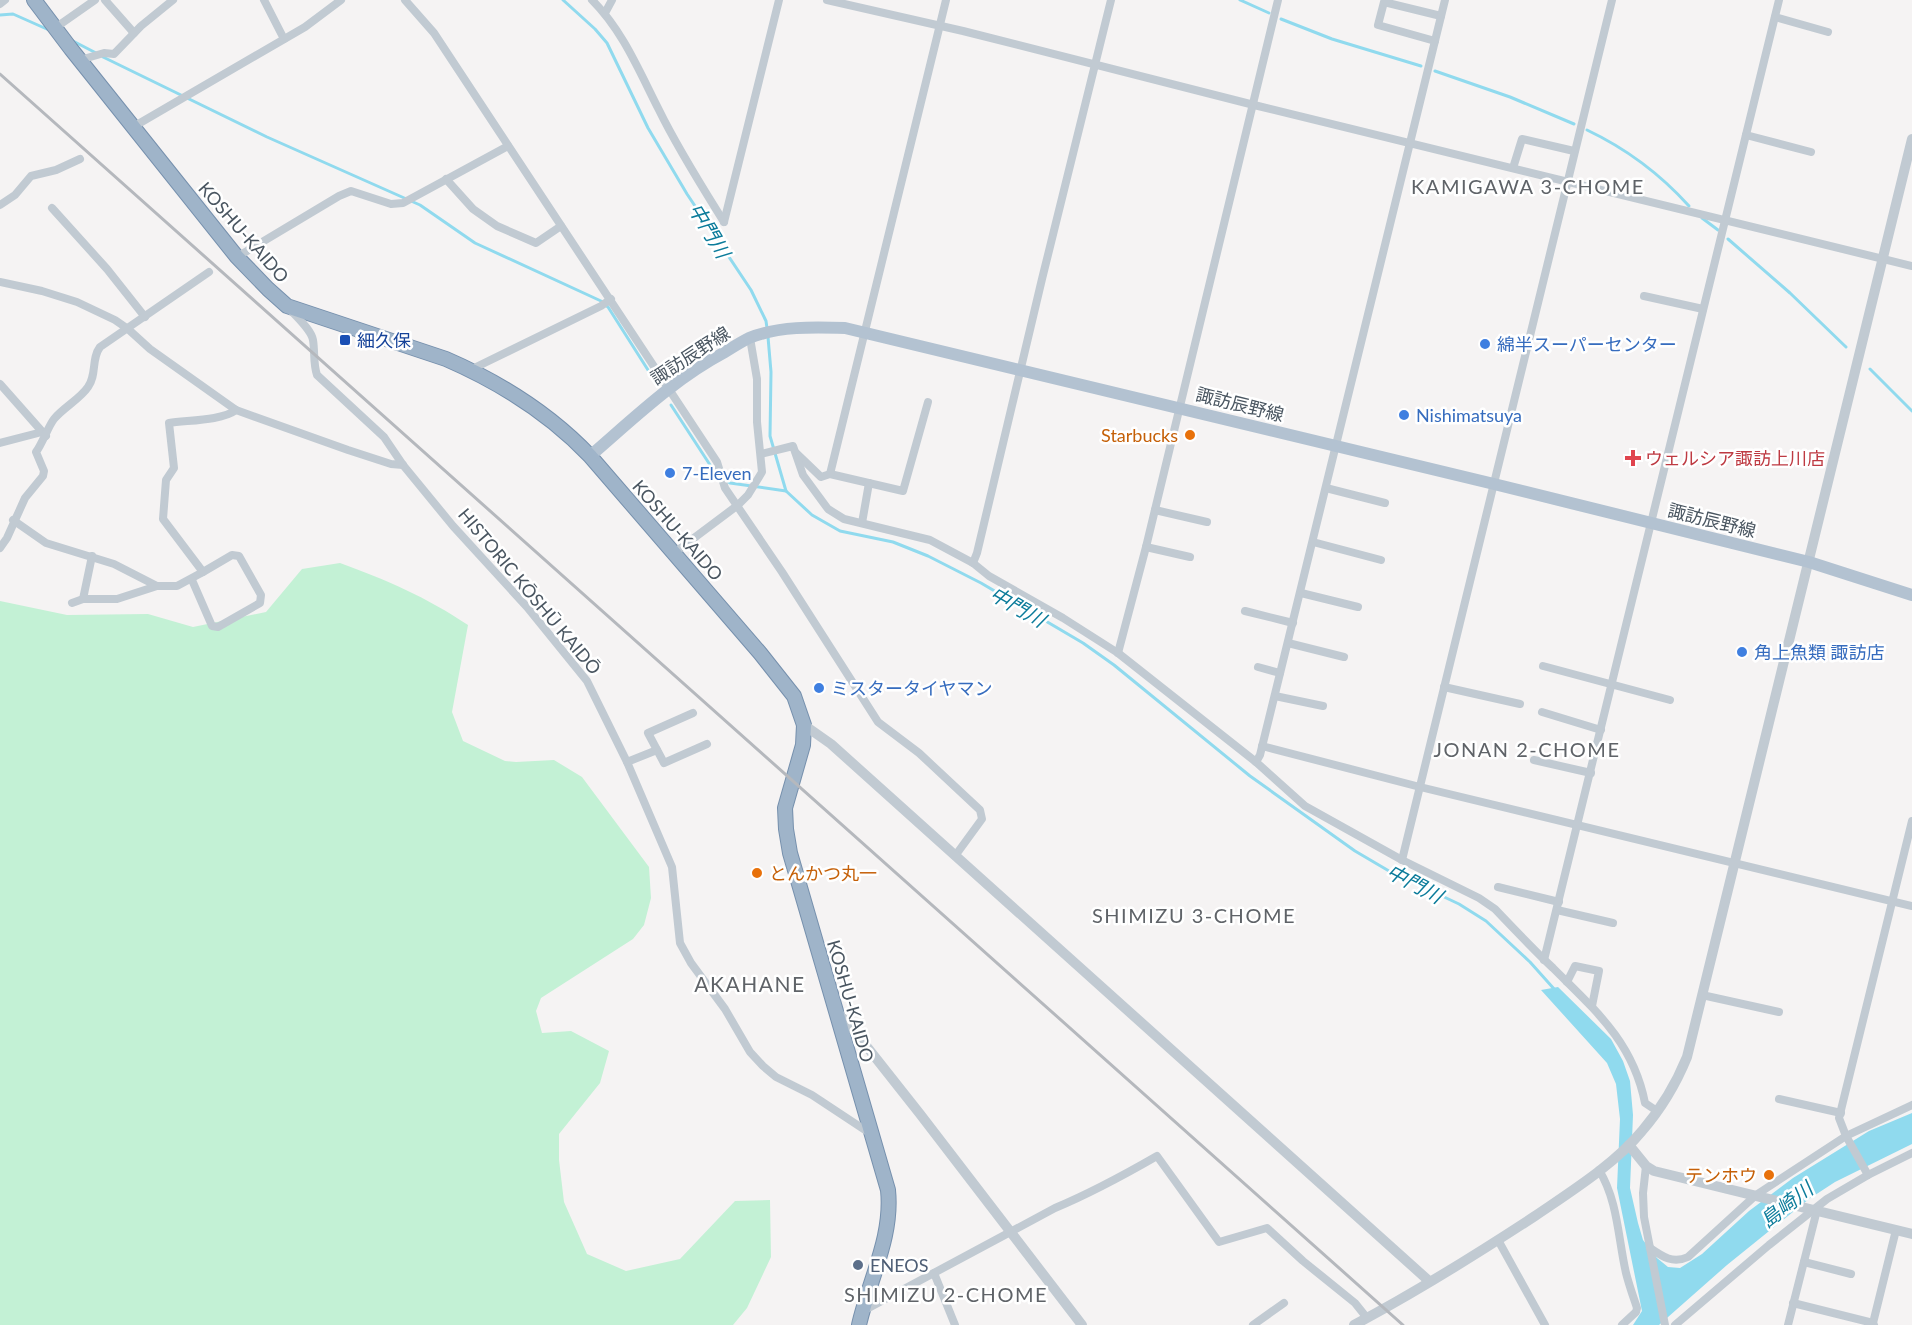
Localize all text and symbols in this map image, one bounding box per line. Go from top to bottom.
district label: KAMIGAWA 3-CHOME [1411,174,1645,198]
street label: KOSHU-KAIDO [194,177,294,287]
water label: 中門川 [684,198,737,264]
street label: 諏訪辰野線 [646,321,734,389]
place label: 細久保 [357,329,411,351]
marker: 細久保 [338,333,352,347]
place label: 綿半スーパーセンター [1497,333,1677,355]
marker: 綿半スーパーセンター [1478,337,1492,351]
street label: 諏訪辰野線 [1194,382,1286,426]
place label: Nishimatsuya [1416,404,1522,426]
marker: Nishimatsuya [1397,408,1411,422]
place label: Starbucks [1101,424,1178,446]
marker: Starbucks [1183,428,1197,442]
place label: ウェルシア諏訪上川店 [1645,447,1825,469]
marker: ウェルシア諏訪上川店 [1626,451,1640,465]
place label: 7-Eleven [682,462,752,484]
marker: 7-Eleven [663,466,677,480]
street label: KOSHU-KAIDO [628,475,728,585]
street label: 諏訪辰野線 [1666,498,1758,542]
street label: HISTORIC KŌSHŪ KAIDŌ [454,503,606,679]
water label: 中門川 [986,581,1052,632]
place label: 角上魚類 諏訪店 [1754,641,1885,663]
marker: 角上魚類 諏訪店 [1735,645,1749,659]
place label: ミスタータイヤマン [831,677,992,699]
marker: ミスタータイヤマン [812,681,826,695]
district label: JONAN 2-CHOME [1434,737,1620,761]
water label: 中門川 [1383,858,1449,909]
place label: とんかつ丸一 [769,862,877,884]
marker: とんかつ丸一 [750,866,764,880]
district label: SHIMIZU 3-CHOME [1092,903,1296,927]
street label: KOSHU-KAIDO [823,937,879,1065]
district label: AKAHANE [694,971,806,996]
place label: テンホウ [1685,1164,1757,1186]
marker: テンホウ [1762,1168,1776,1182]
water label: 島崎川 [1755,1175,1819,1232]
place label: ENEOS [870,1254,928,1276]
marker: ENEOS [851,1258,865,1272]
district label: SHIMIZU 2-CHOME [844,1282,1048,1306]

